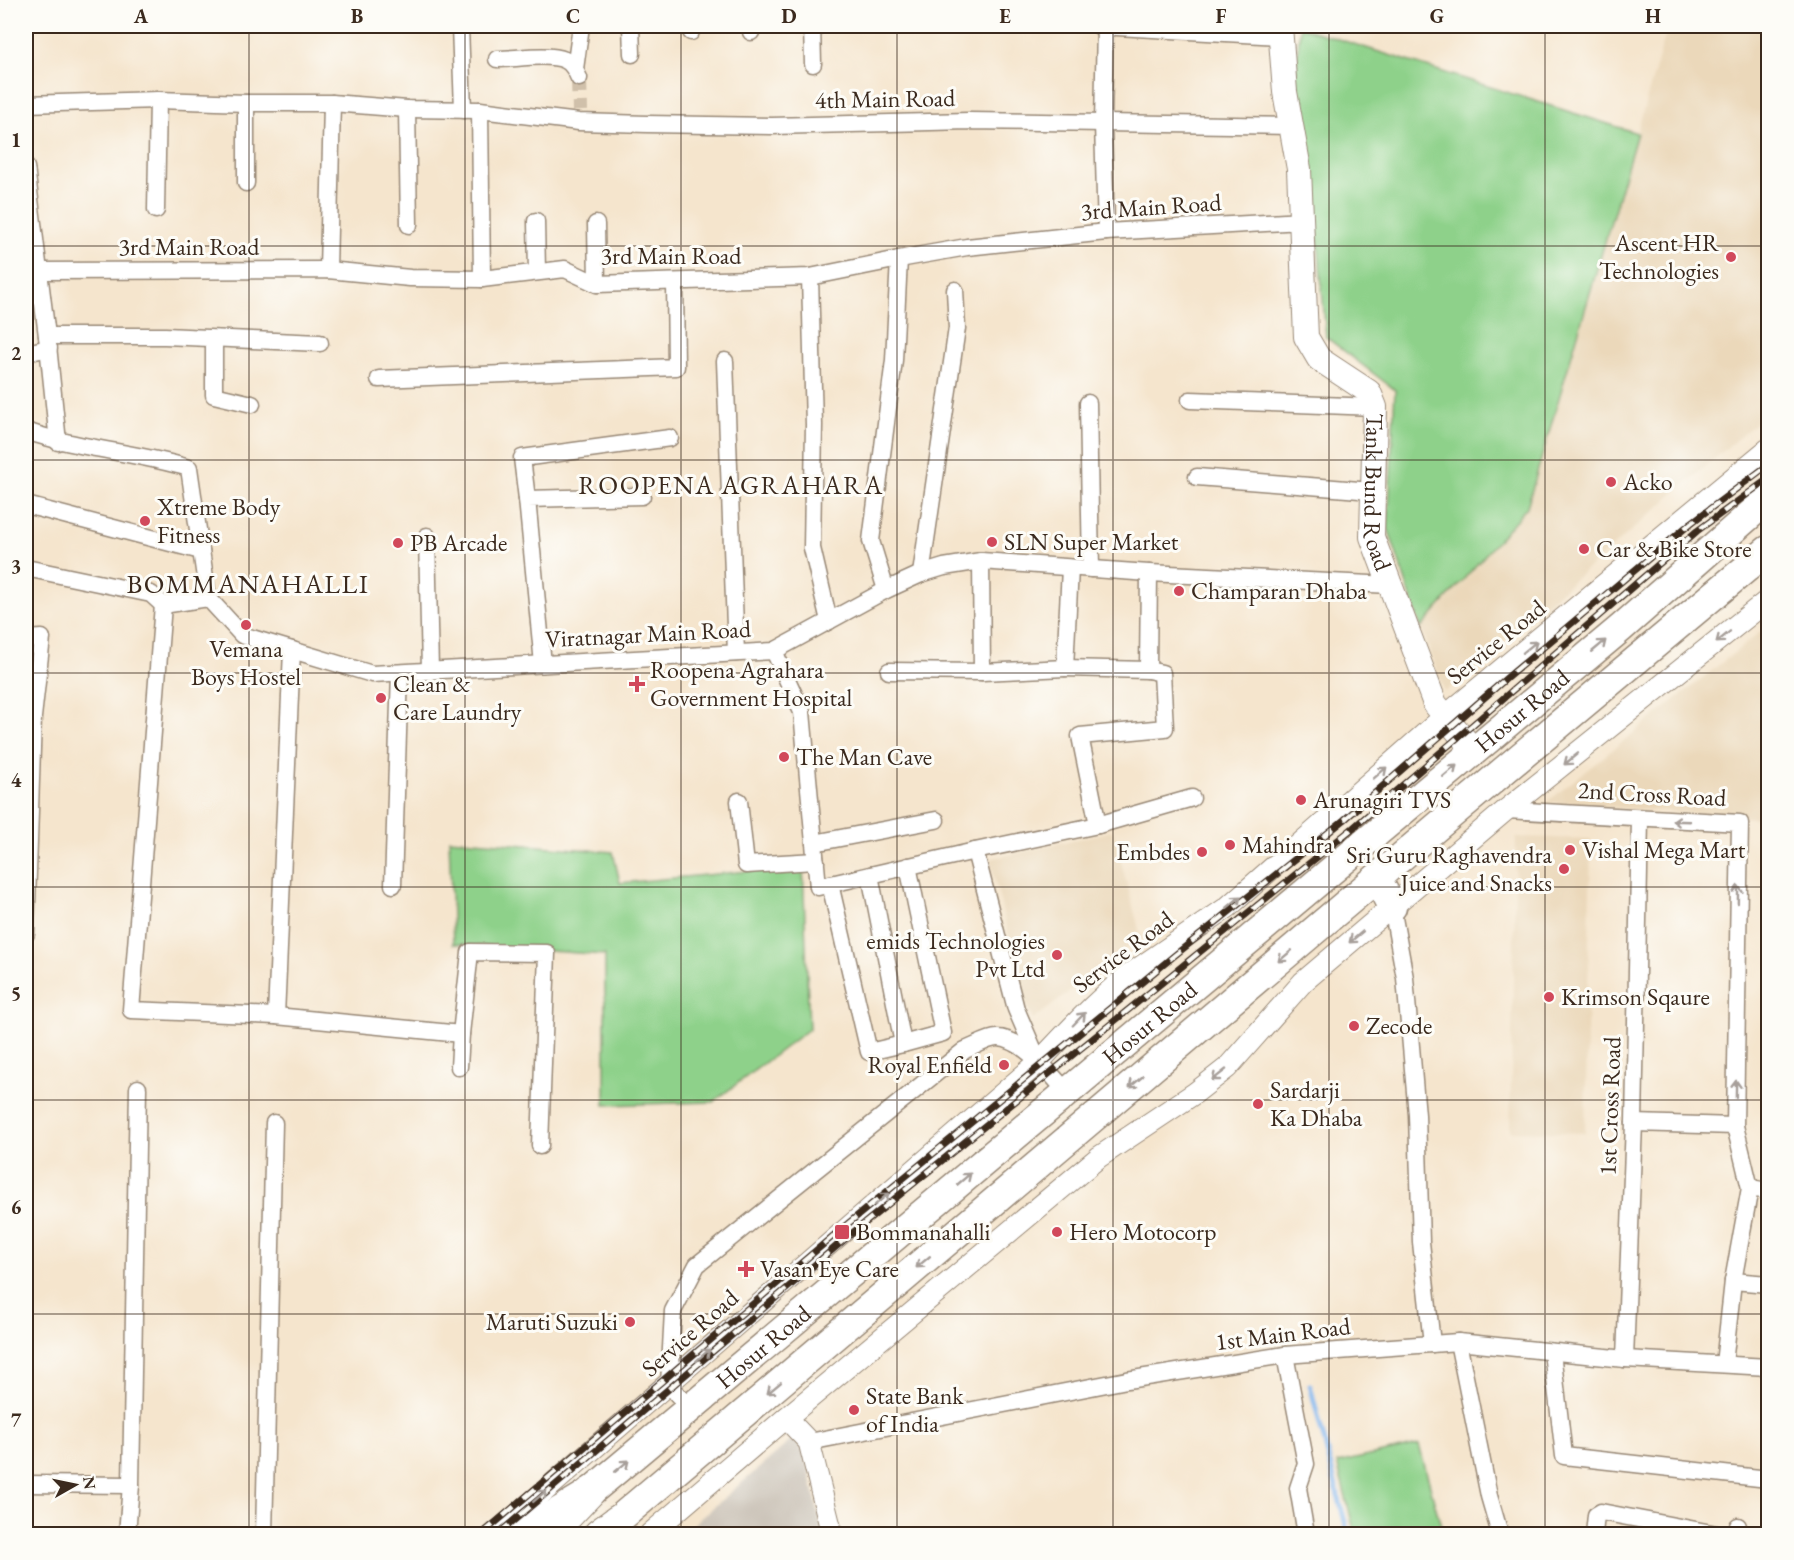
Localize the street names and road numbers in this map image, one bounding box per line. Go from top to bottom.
street label: 4th Main Road [814,82,956,115]
street label: 3rd Main Road [1080,186,1223,227]
street label: 3rd Main Road [119,231,260,262]
street label: 3rd Main Road [601,240,742,271]
street label: Tank Bund Road [1357,413,1400,576]
street label: Service Road [1440,592,1552,691]
street label: Viratnagar Main Road [544,613,753,654]
street label: Hosur Road [1468,661,1576,759]
street label: 2nd Cross Road [1577,774,1728,813]
street label: Service Road [1066,903,1180,1000]
street label: Hosur Road [1095,973,1204,1072]
street label: 1st Cross Road [1592,1035,1627,1176]
street label: Service Road [635,1281,745,1383]
street label: Hosur Road [709,1297,818,1395]
street label: 1st Main Road [1214,1310,1353,1357]

